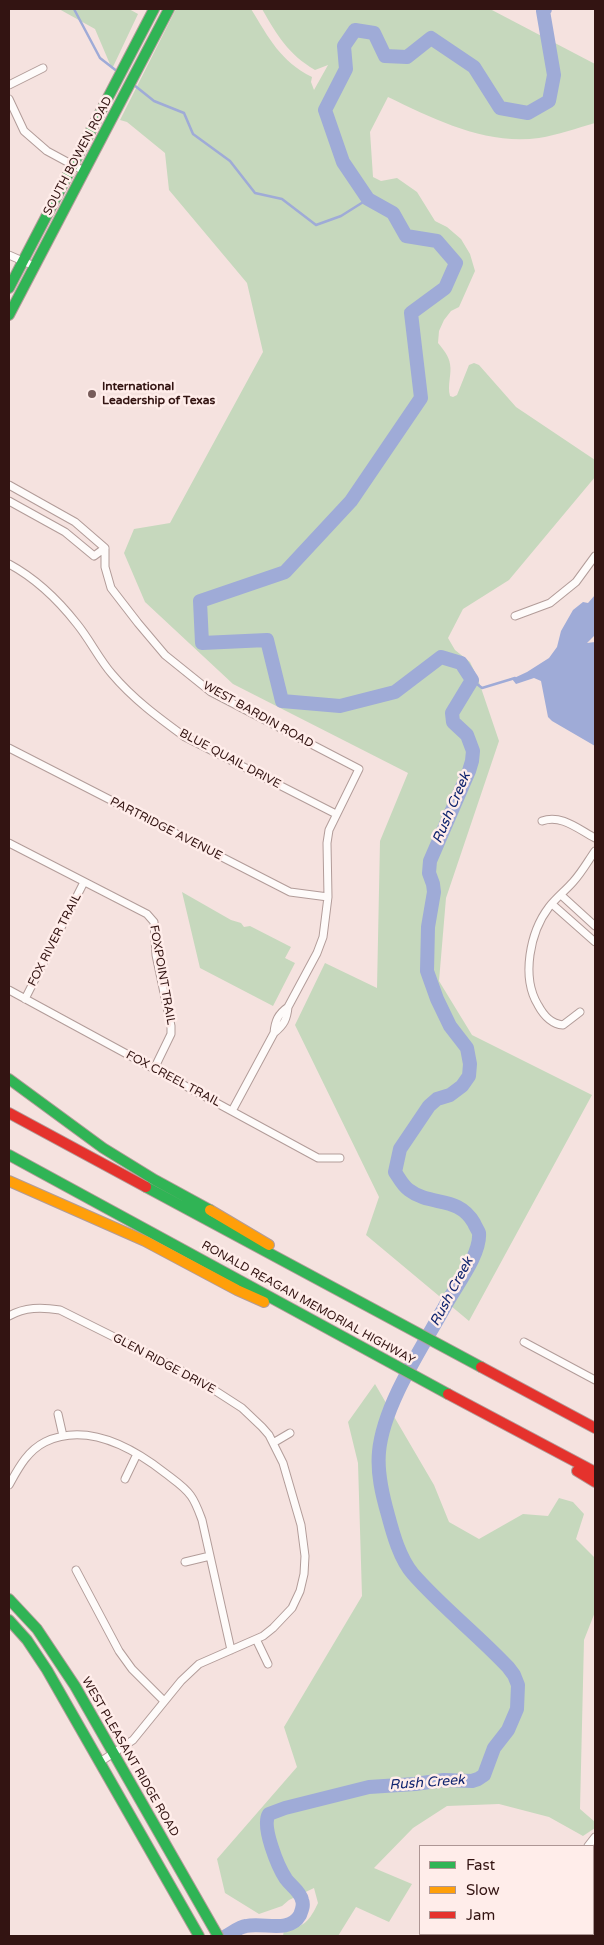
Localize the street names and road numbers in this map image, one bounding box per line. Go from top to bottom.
street label: SOUTH BOWEN ROAD [41,94,115,218]
street label: WEST BARDIN ROAD [200,679,316,751]
street label: BLUE QUAIL DRIVE [177,726,283,792]
street label: PARTRIDGE AVENUE [108,794,224,864]
street label: FOX RIVER TRAIL [25,891,85,989]
street label: FOXPOINT TRAIL [146,924,178,1026]
street label: FOX CREEL TRAIL [123,1048,223,1110]
street label: RONALD REAGAN MEMORIAL HIGHWAY [199,1238,417,1368]
street label: GLEN RIDGE DRIVE [110,1331,218,1397]
street label: WEST PLEASANT RIDGE ROAD [78,1675,182,1839]

